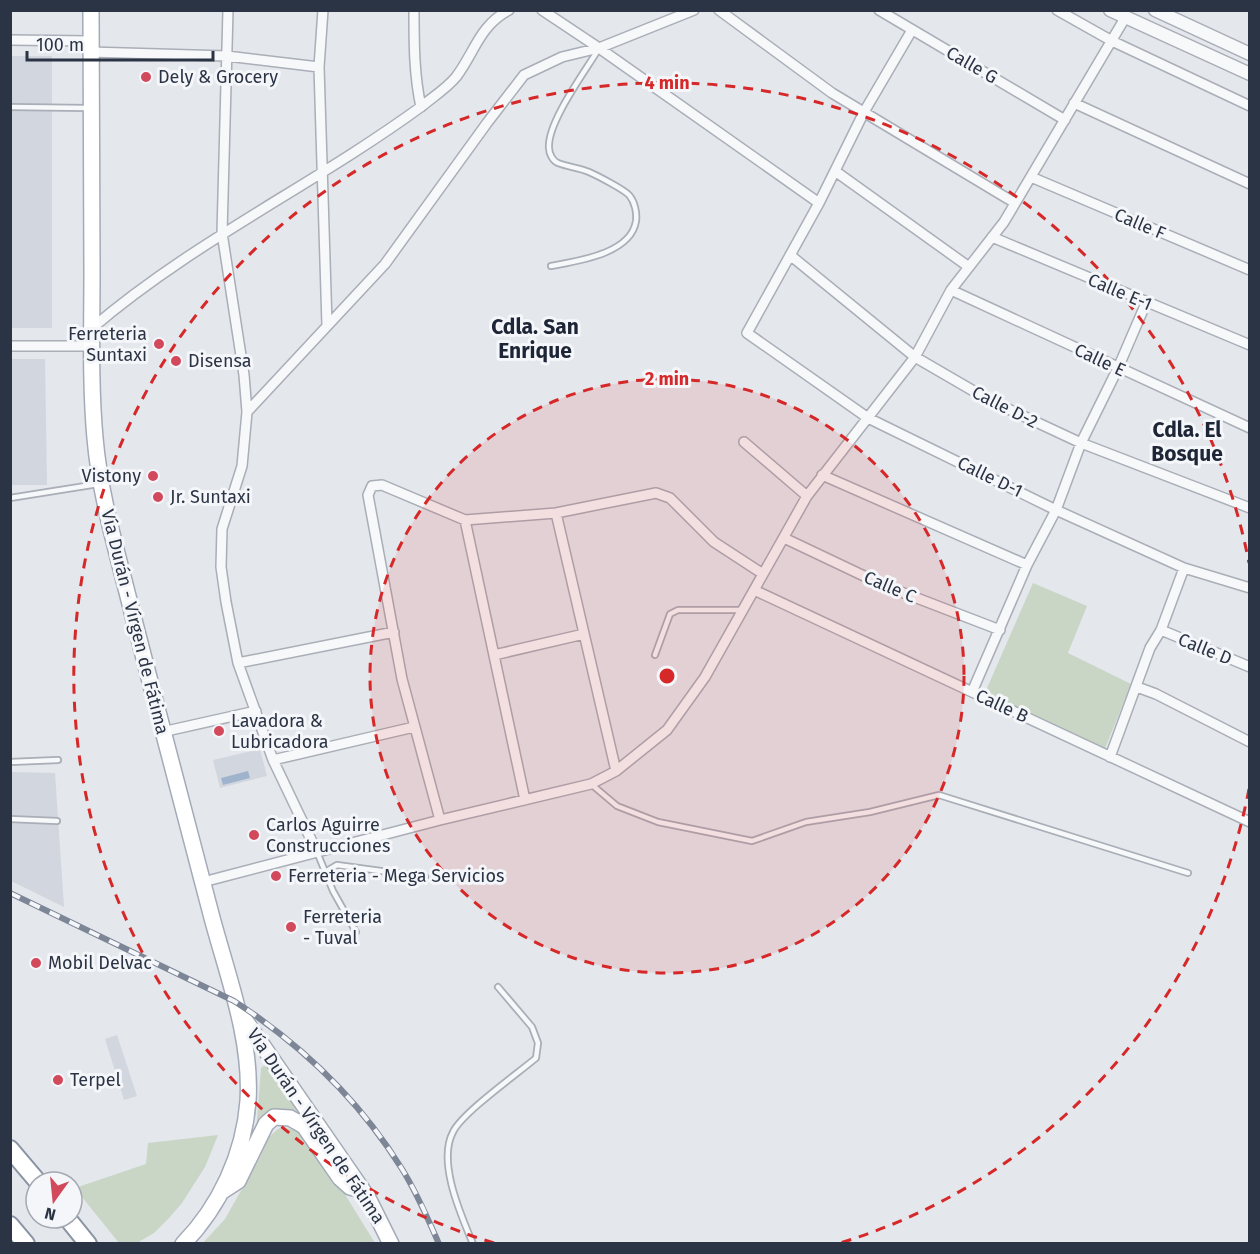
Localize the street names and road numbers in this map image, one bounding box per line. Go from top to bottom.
street label: Calle G [942,41,1002,89]
street label: Calle F [1111,203,1169,245]
street label: Calle E-1 [1085,269,1155,315]
street label: Calle E [1071,339,1129,381]
street label: Calle D-2 [968,381,1042,433]
street label: Calle D-1 [954,452,1026,502]
street label: Vía Durán - Vírgen de Fátima [96,507,174,737]
street label: Calle C [861,566,919,608]
street label: Calle D [1175,628,1235,670]
street label: Calle B [972,684,1032,728]
street label: Vía Durán - Vírgen de Fátima [242,1024,390,1228]

